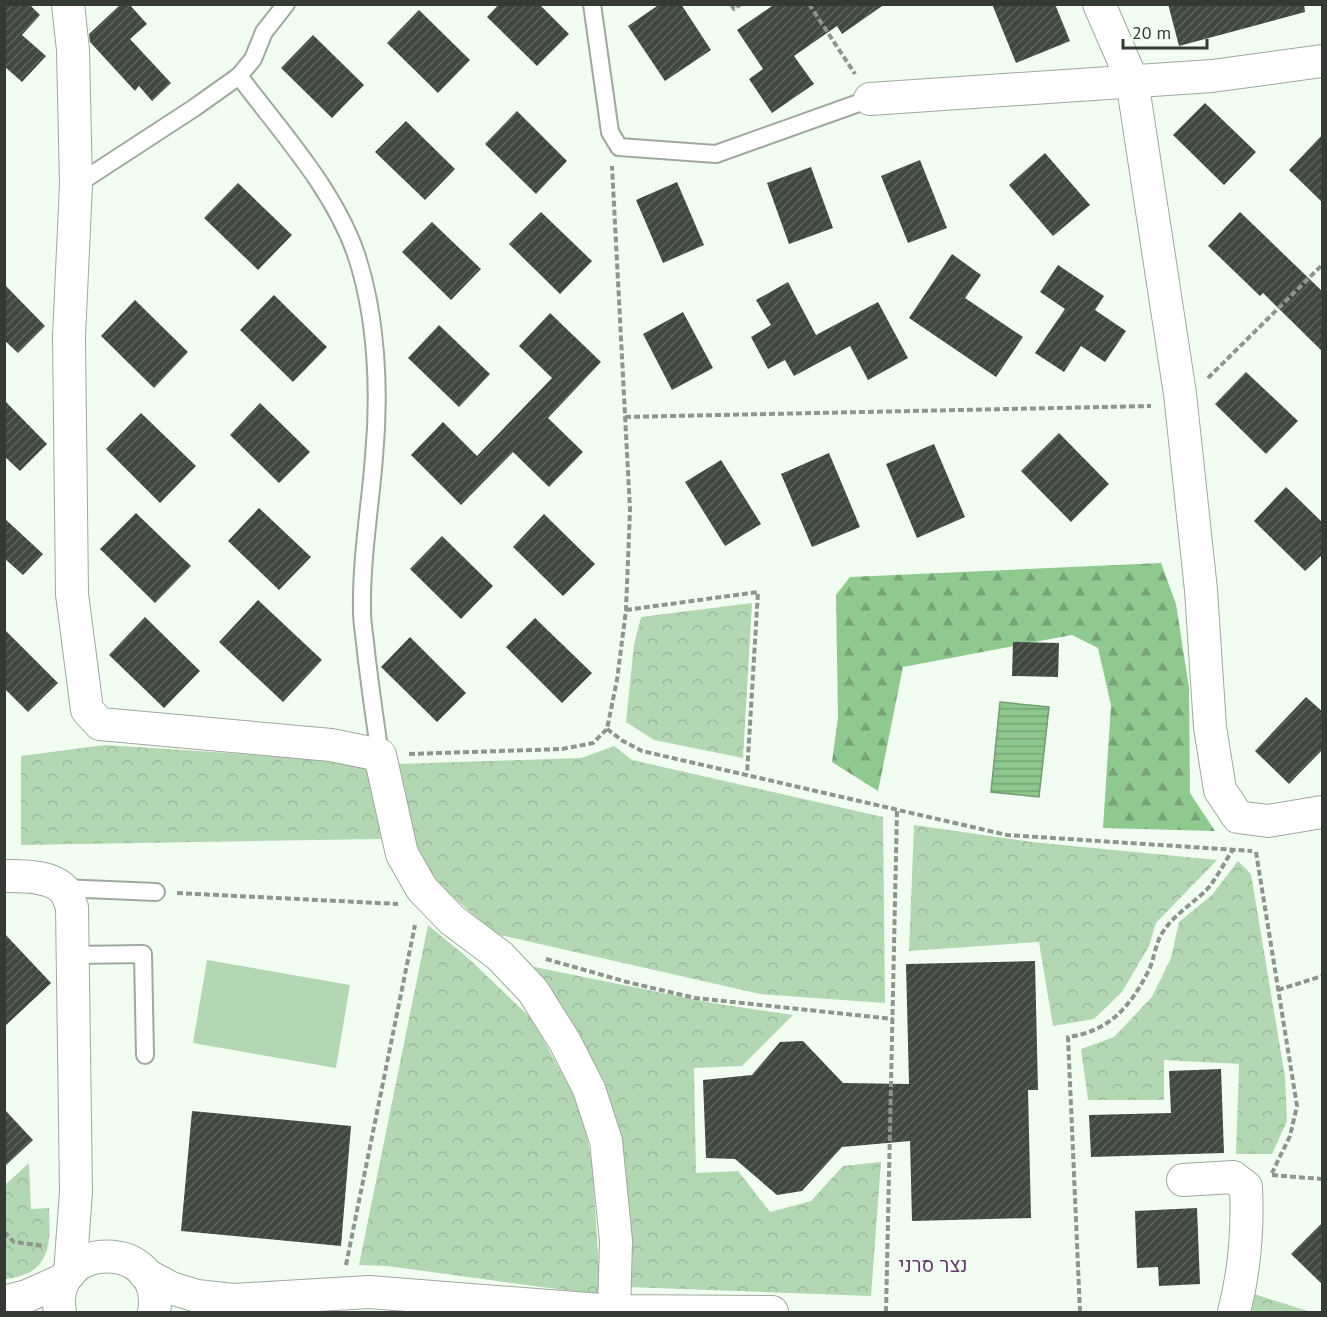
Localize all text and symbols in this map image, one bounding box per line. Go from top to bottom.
scale bar [1123,12,1207,50]
text: 20 m [1132,21,1171,44]
district label: נצר סרני [898,1252,968,1278]

